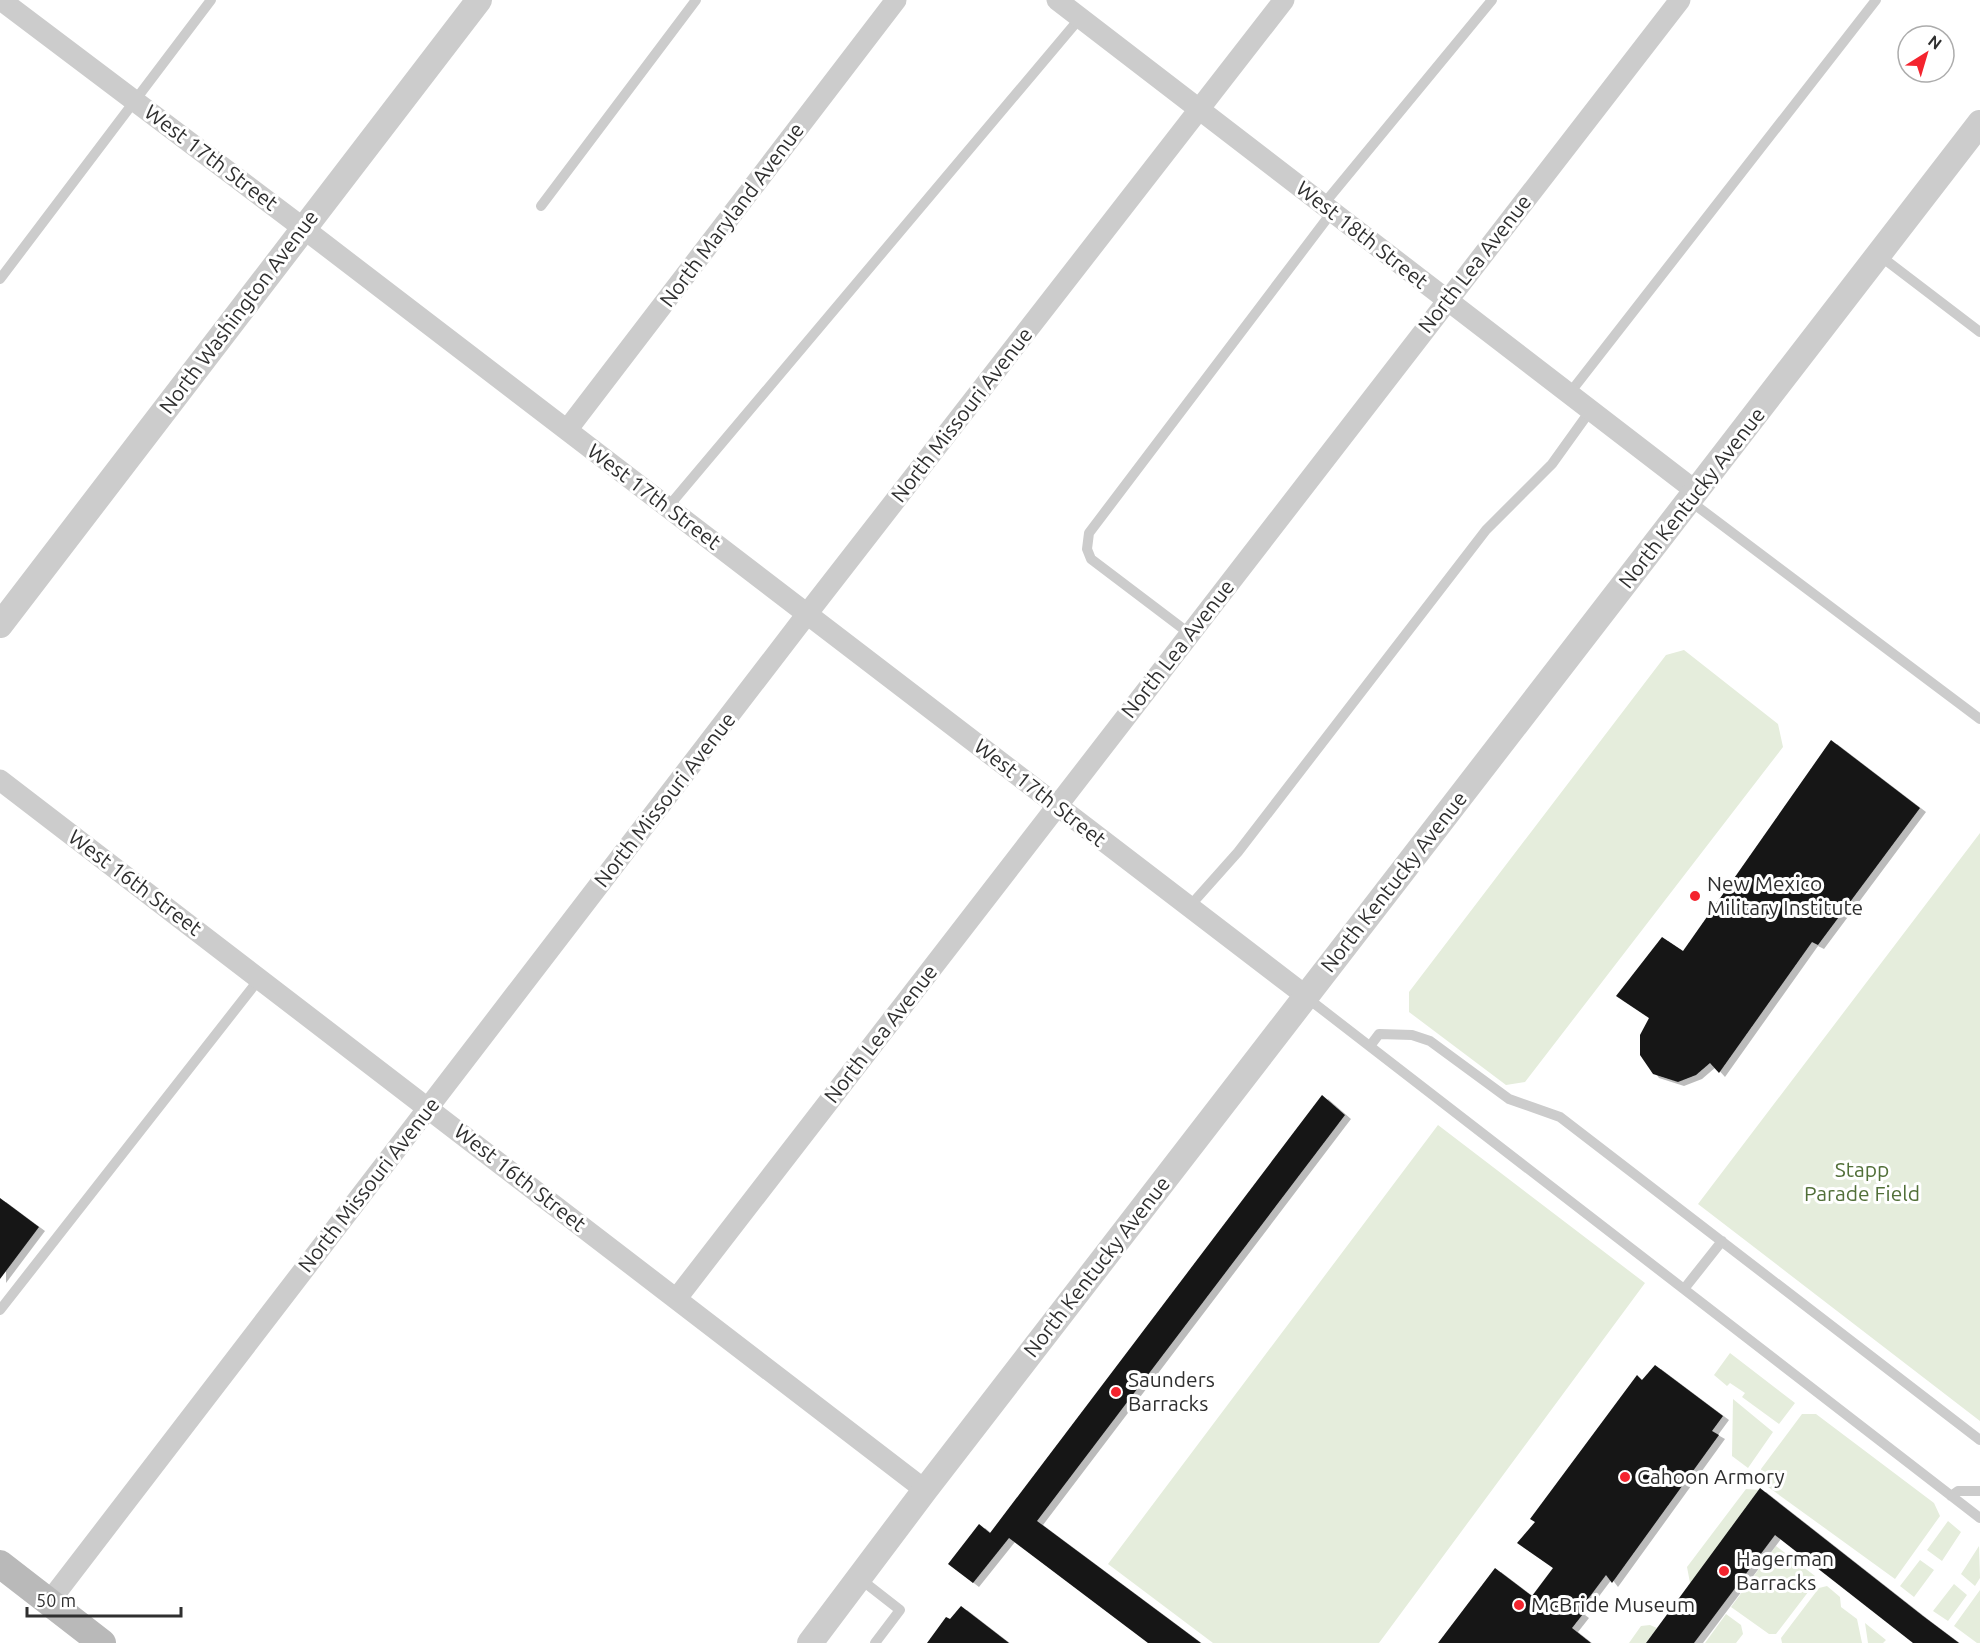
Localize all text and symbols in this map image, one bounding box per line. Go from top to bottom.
north arrow [1896,24,1956,84]
text: N [1925,31,1945,53]
street label: West 17th Street [140,99,283,215]
street label: North Maryland Avenue [654,118,808,311]
street label: West 18th Street [1292,175,1433,293]
street label: North Lea Avenue [1413,189,1536,337]
street label: North Washington Avenue [154,205,323,418]
street label: North Missouri Avenue [886,322,1037,506]
street label: North Kentucky Avenue [1613,402,1769,593]
street label: West 17th Street [583,438,726,554]
street label: North Lea Avenue [1116,574,1239,722]
street label: North Missouri Avenue [589,707,740,891]
street label: West 17th Street [970,733,1111,851]
street label: North Kentucky Avenue [1315,786,1471,977]
street label: West 16th Street [64,824,207,940]
place label: New Mexico Military Institute [1707,871,1863,919]
marker: New Mexico Military Institute [1688,889,1702,903]
street label: North Lea Avenue [819,959,942,1107]
street label: North Missouri Avenue [293,1092,444,1276]
street label: West 16th Street [450,1118,591,1236]
park label: Stapp Parade Field [1804,1157,1920,1205]
street label: North Kentucky Avenue [1018,1171,1174,1362]
place label: Saunders Barracks [1128,1367,1215,1415]
marker: Saunders Barracks [1109,1385,1123,1399]
place label: Cahoon Armory [1637,1464,1785,1488]
marker: Cahoon Armory [1618,1470,1632,1484]
place label: Hagerman Barracks [1736,1546,1834,1594]
marker: Hagerman Barracks [1717,1564,1731,1578]
scale bar [27,1580,182,1618]
text: 50 m [36,1590,76,1610]
place label: McBride Museum [1531,1592,1695,1616]
marker: McBride Museum [1512,1598,1526,1612]

